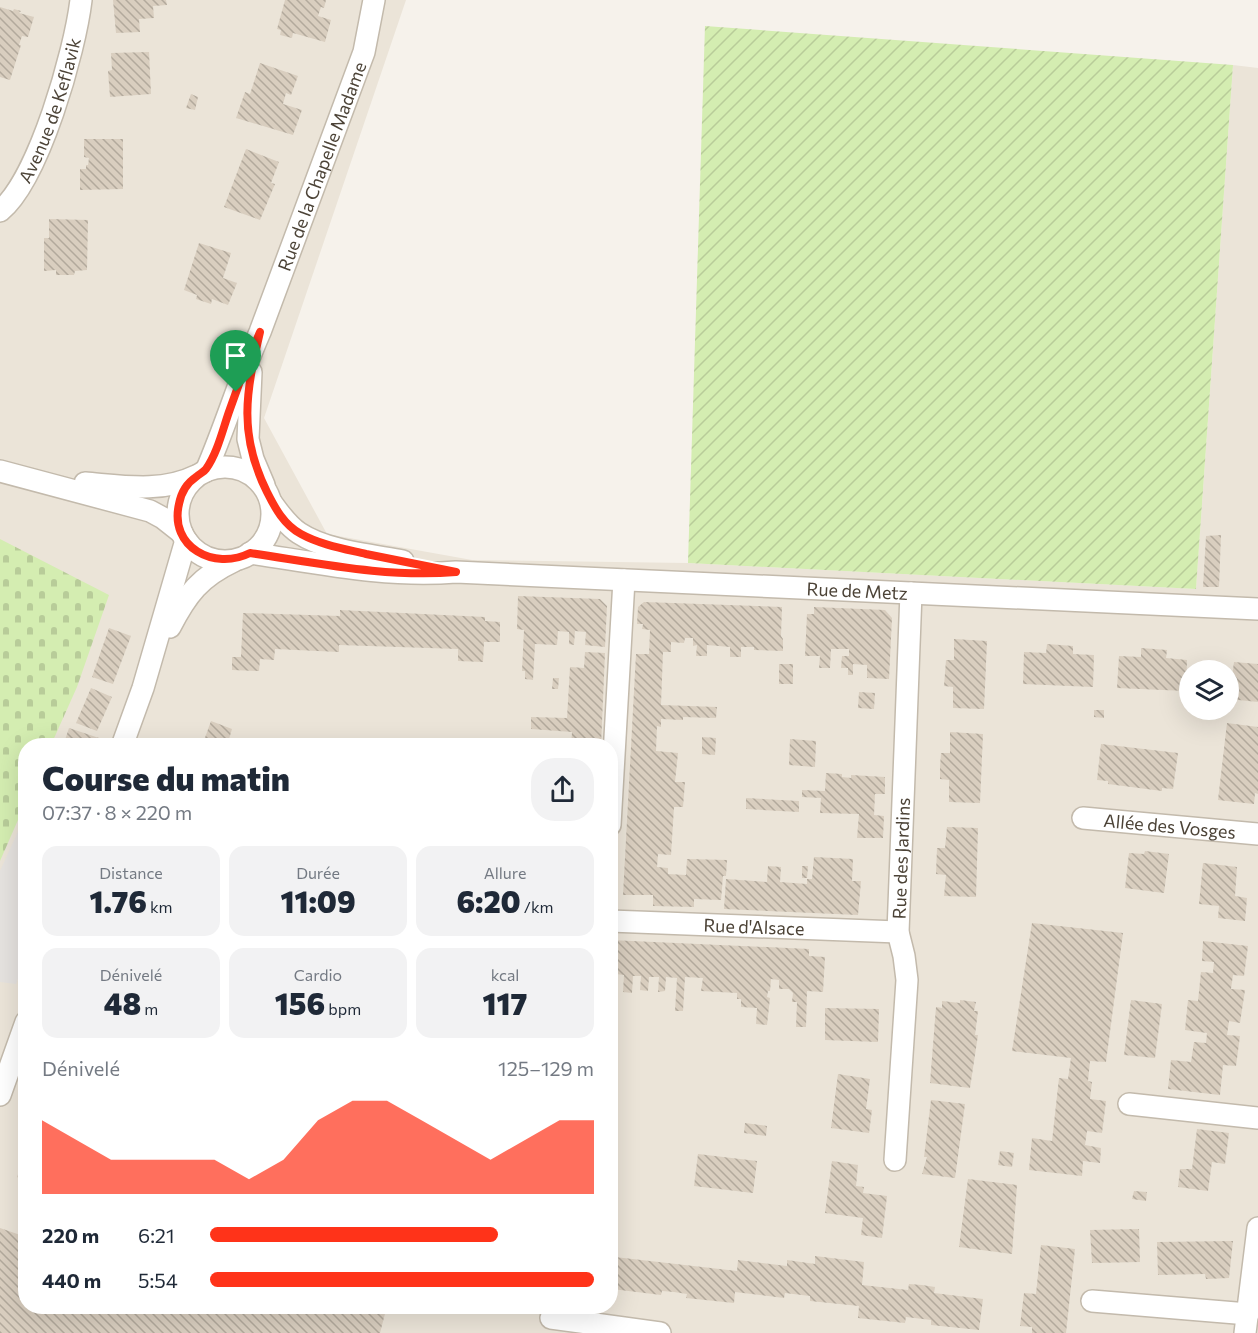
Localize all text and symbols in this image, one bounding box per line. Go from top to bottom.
street label: Avenue de Keflavik [13,35,85,187]
street label: Rue de la Chapelle Madame [273,58,370,274]
pin [210,330,261,392]
icon: arrive [219,339,252,372]
street label: Rue de Metz [806,577,908,604]
map controls [1179,660,1239,720]
button: layers [1179,660,1239,720]
text: Course du matin [42,757,290,798]
button: share [531,758,594,821]
street label: Rue des Jardins [887,797,914,920]
text: 07:37 · 8 × 220 m [42,800,192,824]
street label: Allée des Vosges [1103,809,1237,843]
text: Distance [99,863,163,882]
text: Durée [296,863,340,882]
text: Allure [484,863,526,882]
text: 1.76 [89,882,147,919]
text: 11:09 [280,882,356,919]
text: 6:20 [456,882,521,919]
text: km [147,897,173,916]
text: /km [521,897,554,916]
street label: Rue d'Alsace [703,914,805,939]
text: Dénivelé [100,965,162,984]
text: Cardio [294,965,342,984]
text: kcal [491,965,519,984]
text: 48 [104,984,141,1021]
text: 156 [275,984,325,1021]
text: 117 [483,984,527,1021]
text: m [141,999,158,1018]
text: bpm [325,999,361,1018]
text: Dénivelé [42,1056,120,1080]
text: 125–129 m [498,1056,594,1080]
text: 220 m [42,1223,99,1247]
text: 6:21 [138,1223,175,1247]
text: 440 m [42,1268,101,1292]
text: 5:54 [138,1268,178,1292]

